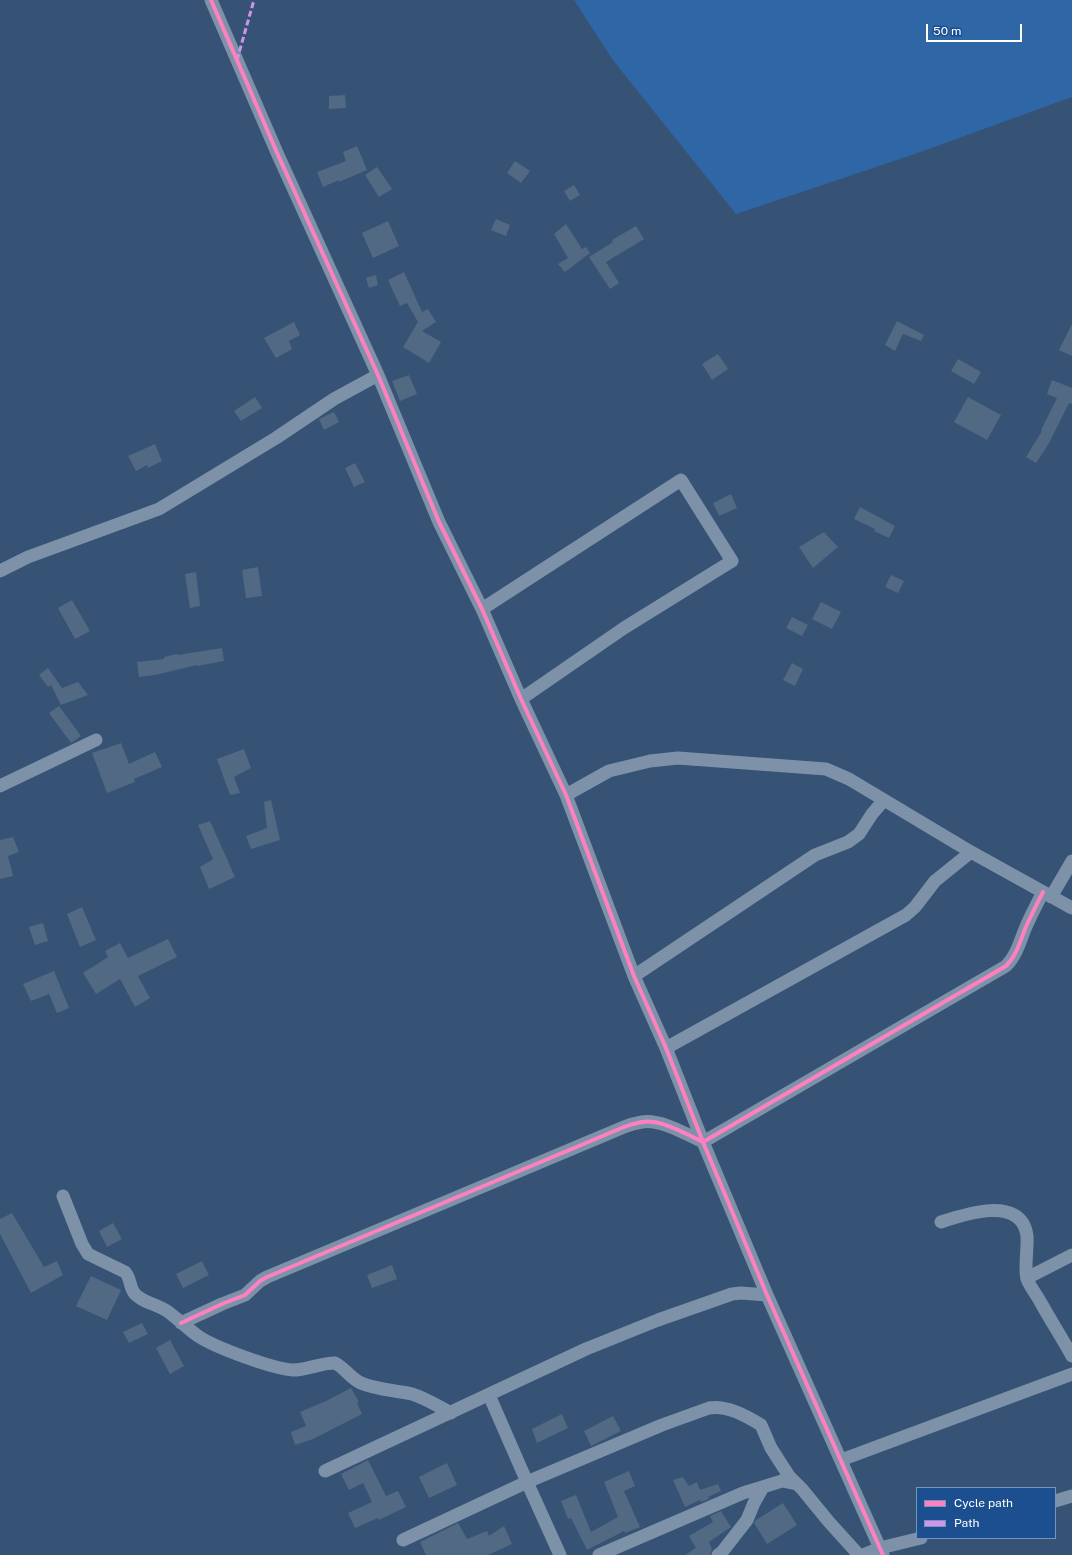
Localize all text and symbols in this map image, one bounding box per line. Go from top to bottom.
scale bar [928,16,1024,42]
text: 50 m [933,24,961,38]
legend [916,1487,1056,1539]
text: Cycle path [954,1496,1013,1510]
text: Path [954,1516,980,1530]

